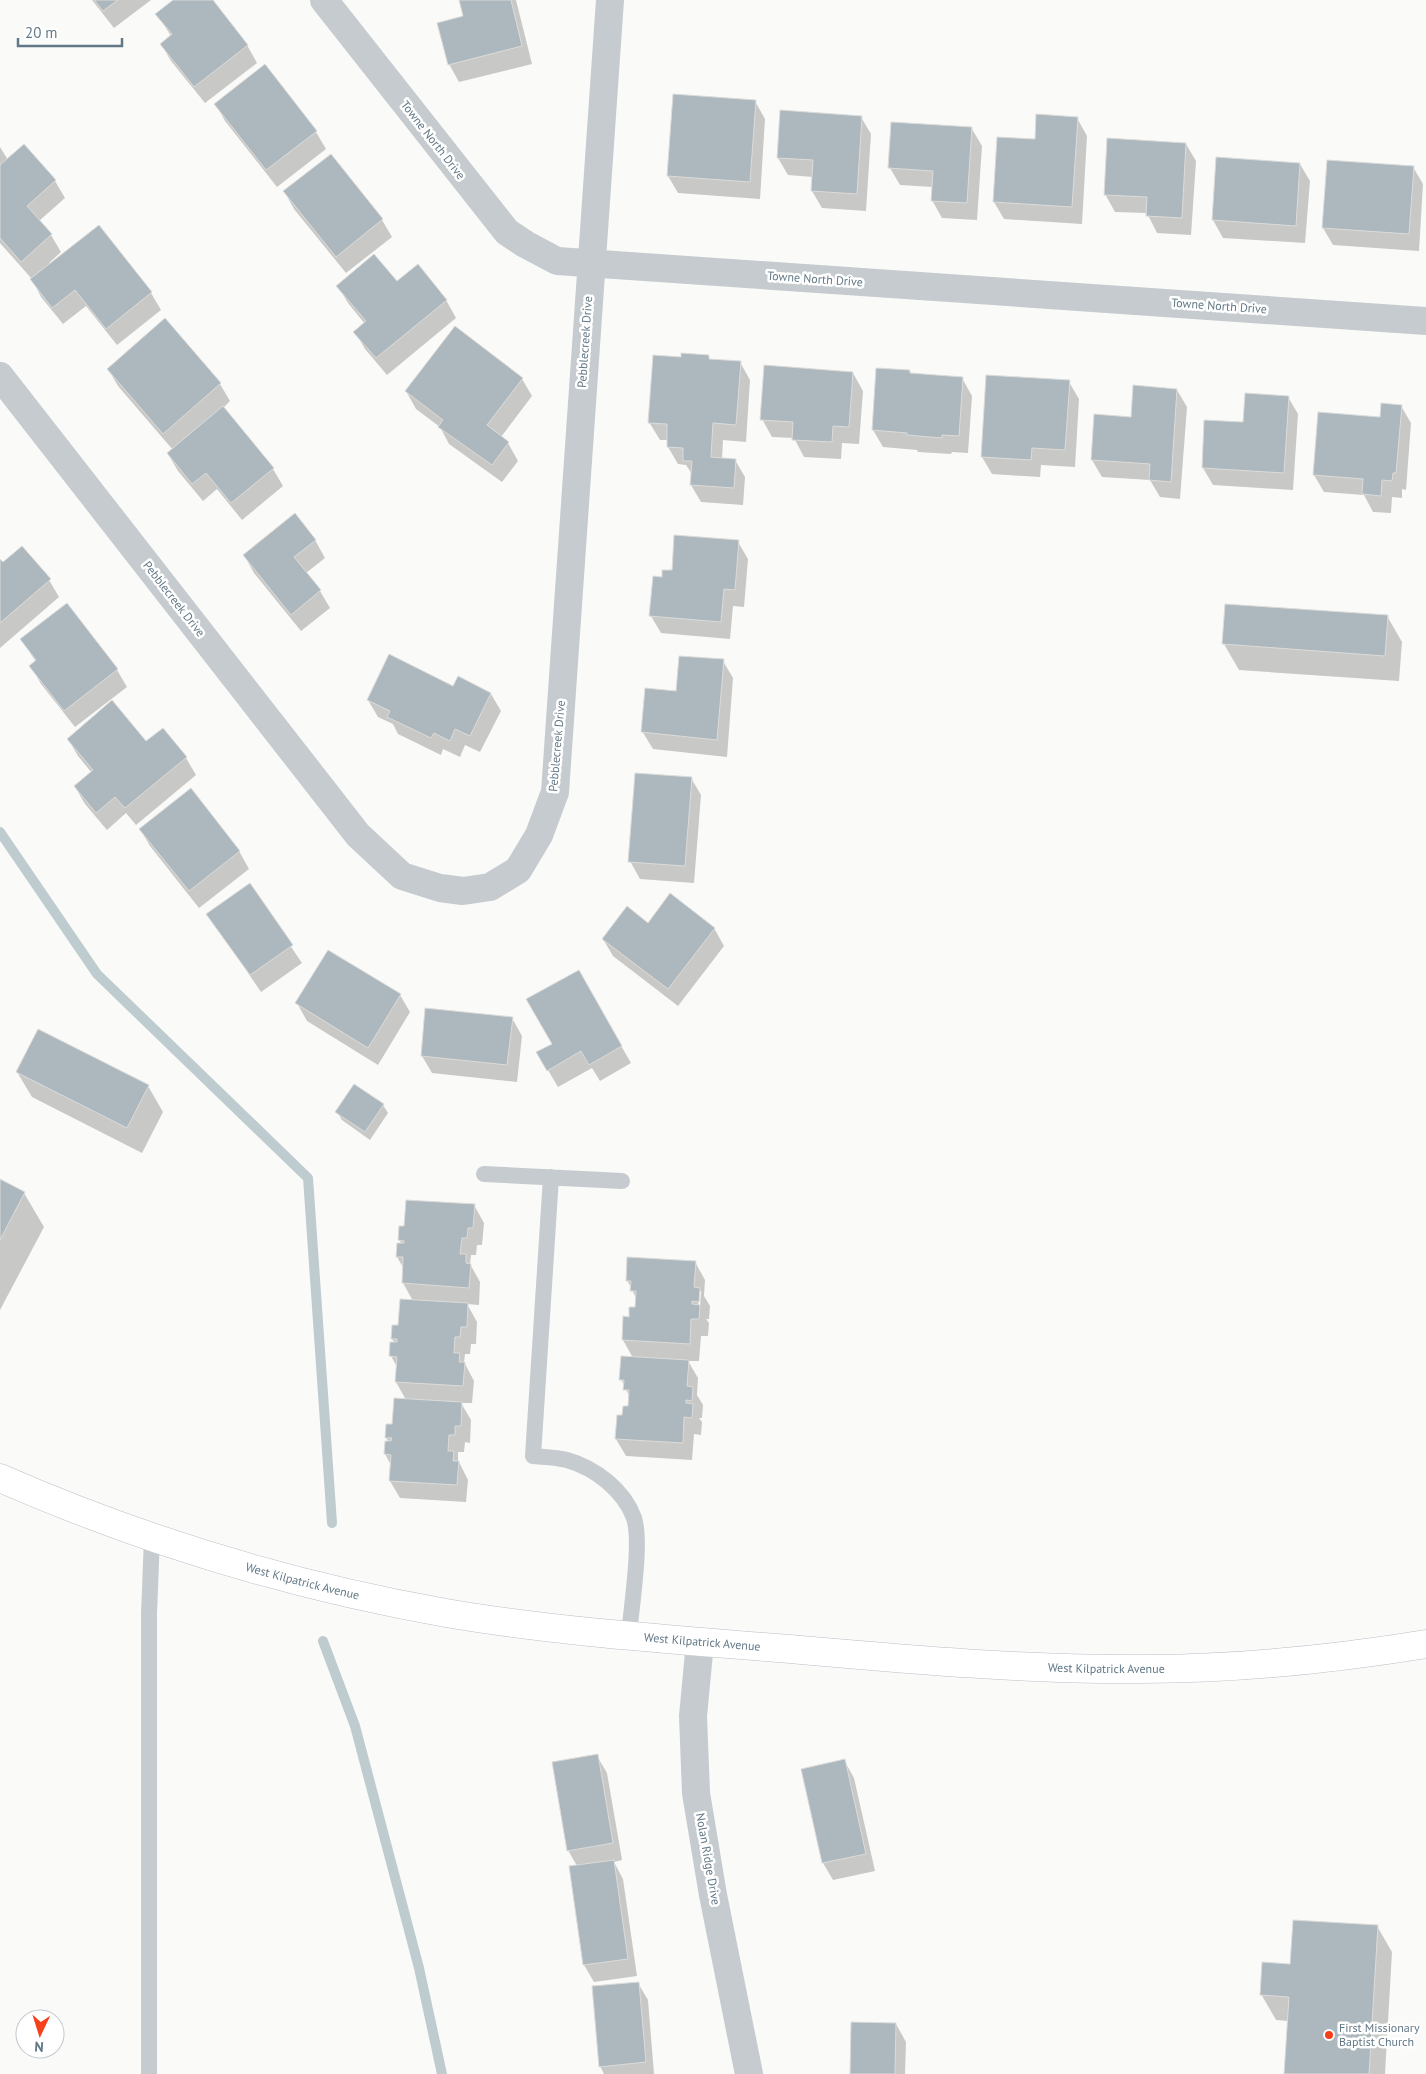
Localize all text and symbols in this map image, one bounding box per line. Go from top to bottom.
scale bar [18,15,121,47]
text: 20 m [25,23,58,42]
street label: Towne North Drive [398,97,469,182]
street label: Towne North Drive [767,268,863,289]
street label: Towne North Drive [1171,295,1267,316]
street label: Pebblecreek Drive [574,296,595,388]
street label: Pebblecreek Drive [140,558,209,639]
street label: Pebblecreek Drive [545,700,568,792]
street label: West Kilpatrick Avenue [244,1559,361,1602]
street label: West Kilpatrick Avenue [643,1629,761,1654]
street label: West Kilpatrick Avenue [1048,1660,1165,1676]
street label: Nolan Ridge Drive [693,1812,724,1906]
north arrow [15,2009,65,2059]
place label: First Missionary Baptist Church [1339,2020,1420,2049]
marker: First Missionary Baptist Church [1323,2029,1335,2041]
text: N [34,2038,44,2056]

